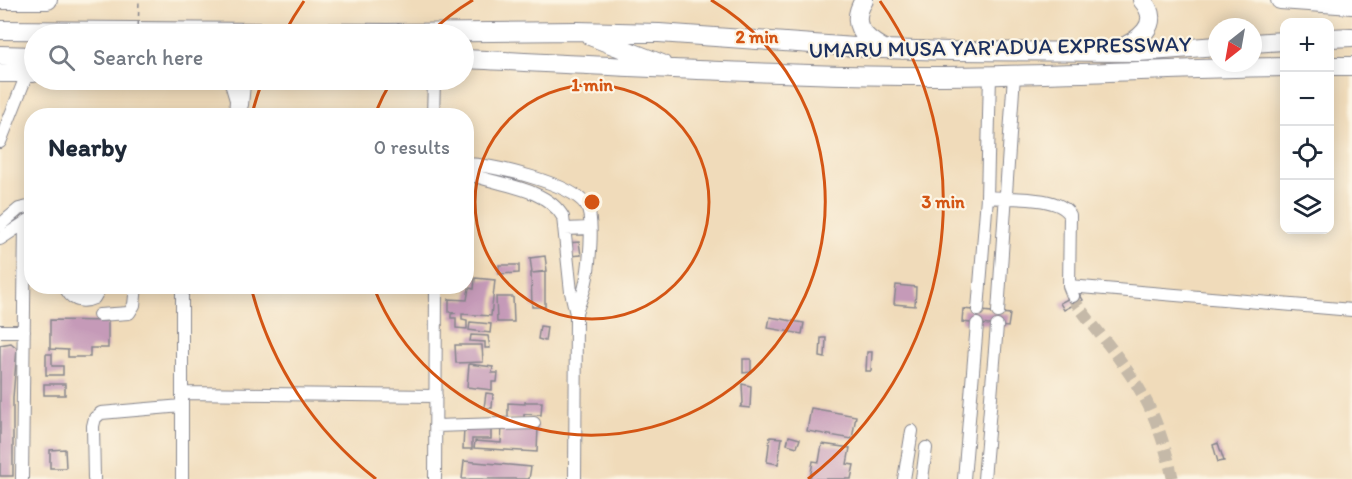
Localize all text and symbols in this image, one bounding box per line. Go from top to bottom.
north arrow [1208,18,1262,72]
map controls [1280,18,1334,234]
button: + [1280,18,1334,72]
search box [24,24,474,90]
text: 2 min [736,26,779,48]
street label: UMARU MUSA YAR'ADUA EXPRESSWAY [808,30,1192,64]
icon: search [45,41,78,74]
text: Search here [93,44,203,71]
button: − [1280,72,1334,126]
text: 1 min [571,74,613,96]
button: locate [1280,126,1334,180]
text: Nearby [48,131,127,163]
text: 0 results [374,135,450,159]
button: layers [1280,180,1334,234]
text: 3 min [921,191,965,213]
centre of rings [582,192,602,212]

